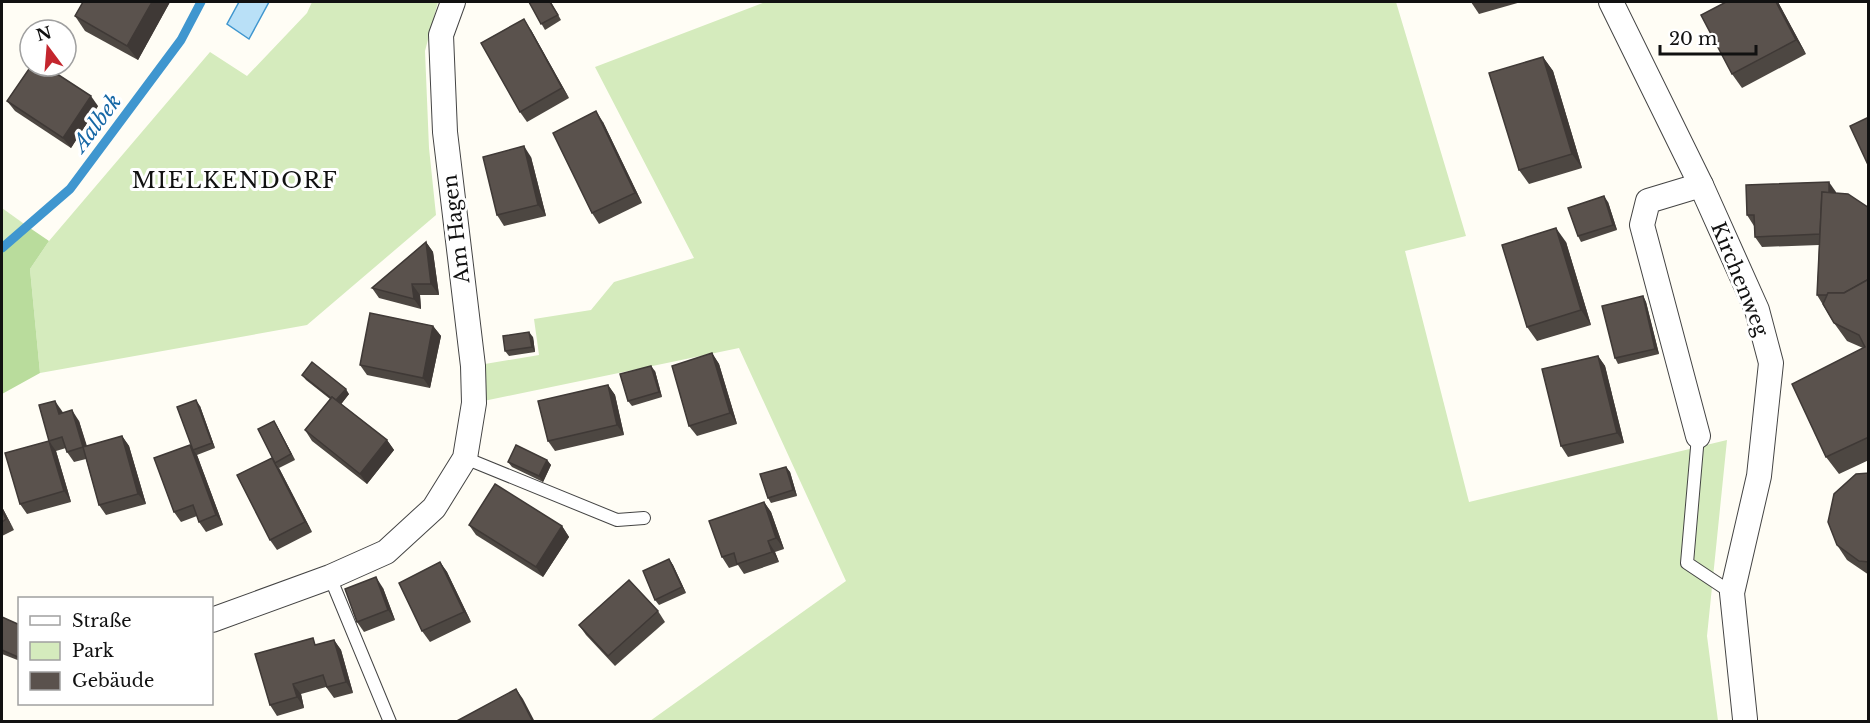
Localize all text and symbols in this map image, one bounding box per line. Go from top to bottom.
north arrow [18,18,78,78]
scale bar [1660,18,1756,56]
text: N [34,22,54,45]
text: 20 m [1669,28,1717,50]
water label: Aalbek [65,89,127,159]
district label: MIELKENDORF [132,167,338,194]
street label: Am Hagen [437,173,475,286]
street label: Kirchenweg [1706,218,1774,341]
legend [18,597,213,705]
text: Straße [72,610,132,632]
text: Park [72,640,114,662]
text: Gebäude [72,670,154,692]

